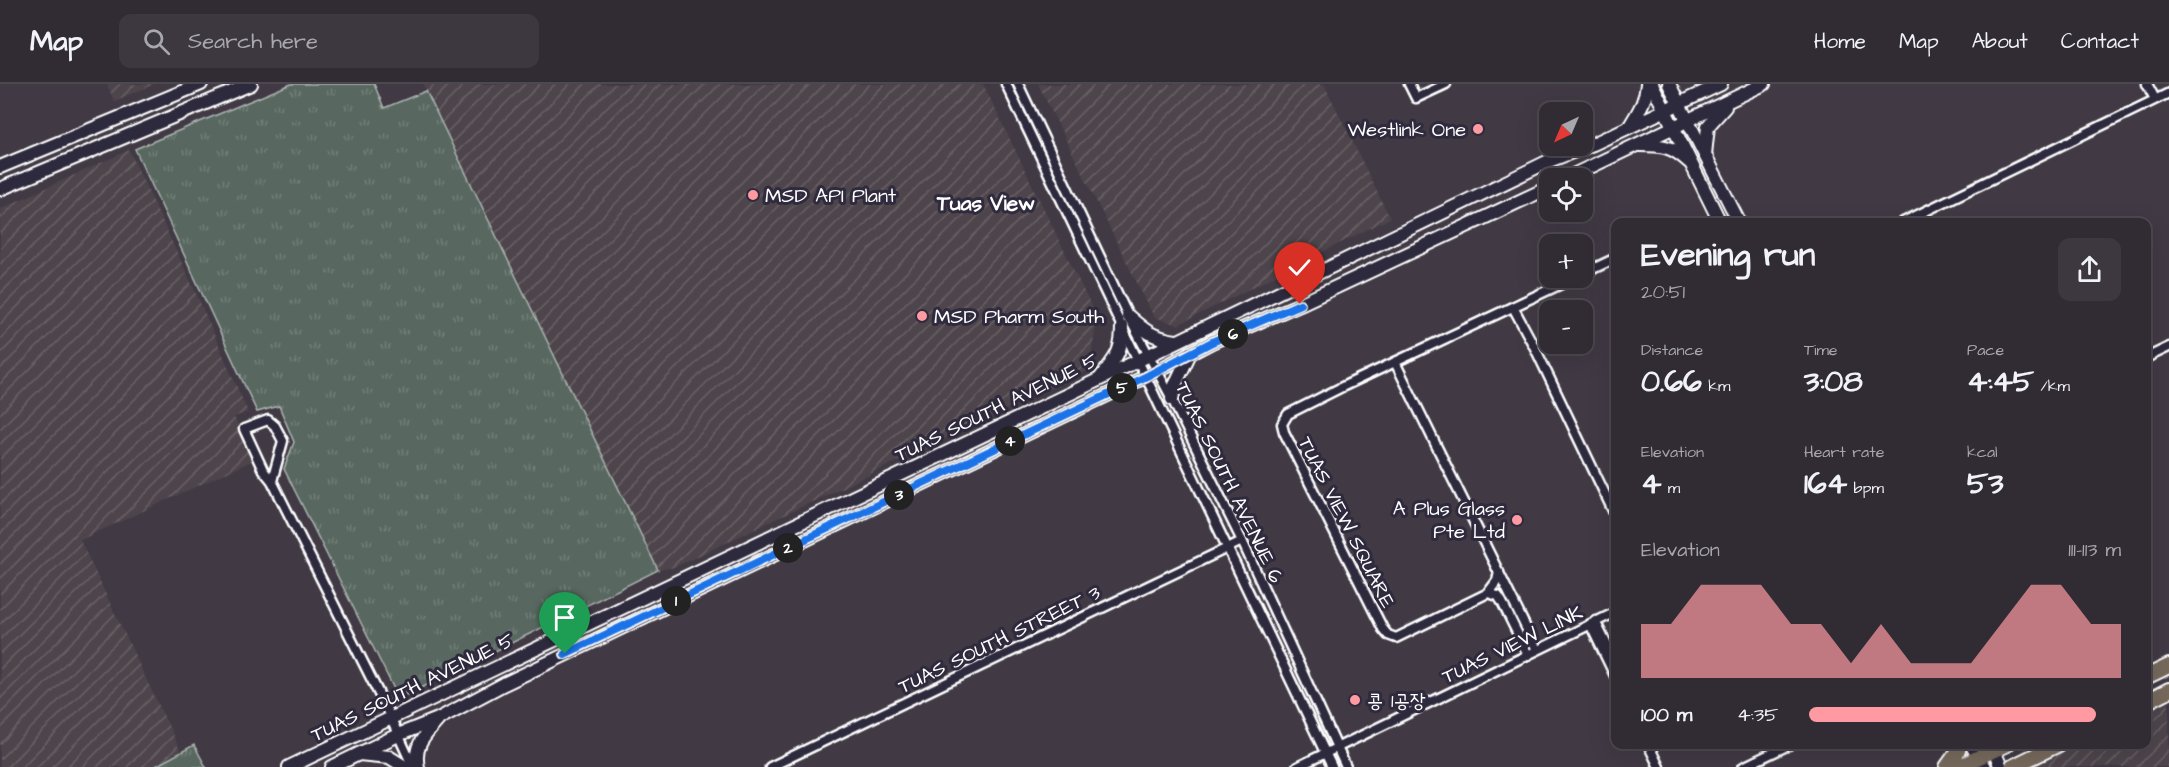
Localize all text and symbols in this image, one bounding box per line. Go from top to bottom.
search box [119,14,539,68]
text: Map [30,22,83,61]
icon: search [140,25,173,58]
text: Search here [188,26,318,57]
text: Home [1814,27,1866,56]
text: Map [1899,27,1939,56]
text: About [1972,27,2028,56]
text: Contact [2061,27,2139,56]
north arrow [1539,102,1593,156]
map controls [1539,102,1593,354]
place label: Westlink One [1348,116,1466,144]
marker: Westlink One [1471,122,1485,136]
button: locate [1539,168,1593,222]
place label: MSD API Plant [765,182,896,210]
marker: MSD API Plant [746,188,760,202]
district label: Tuas View [936,189,1035,218]
text: Evening run [1641,232,1815,278]
button: + [1539,234,1593,288]
button: share [2058,238,2121,301]
pin [1274,242,1325,304]
icon: check [1283,251,1316,284]
text: 20:51 [1641,278,1685,306]
button: − [1539,300,1593,354]
place label: MSD Pharm South [934,303,1104,331]
marker: MSD Pharm South [915,309,929,323]
pin: 6 [1218,319,1248,349]
text: 6 [1228,323,1238,345]
text: Distance [1641,339,1703,361]
text: Time [1804,339,1838,361]
text: Pace [1967,339,2004,361]
street label: TUAS SOUTH AVENUE 5 [890,347,1103,469]
text: 0.66 [1641,361,1702,403]
text: 3:08 [1804,361,1863,403]
text: 4:45 [1967,361,2034,403]
pin: 5 [1107,373,1137,403]
text: km [1702,375,1730,397]
text: /km [2034,375,2070,397]
text: 5 [1116,377,1128,399]
street label: TUAS SOUTH AVENUE 6 [1168,377,1290,588]
pin: 4 [995,426,1025,456]
text: 4 [1005,430,1015,452]
street label: TUAS VIEW SQUARE [1291,432,1402,613]
text: Elevation [1641,441,1704,463]
text: Heart rate [1804,441,1884,463]
text: kcal [1967,441,1998,463]
text: 4 [1641,463,1661,505]
text: 164 [1804,463,1847,505]
text: 53 [1967,463,2004,505]
text: m [1661,477,1680,499]
text: bpm [1847,477,1884,499]
pin: 3 [884,480,914,510]
text: 3 [895,484,903,506]
place label: A Plus Glass Pte Ltd [1393,495,1505,546]
marker: A Plus Glass Pte Ltd [1510,513,1524,527]
pin: 2 [773,533,803,563]
text: Elevation [1641,536,1720,564]
text: 111–113 m [2068,536,2121,564]
text: 2 [783,537,793,559]
street label: TUAS SOUTH STREET 3 [894,579,1105,701]
pin: 1 [661,586,691,616]
text: 1 [675,590,677,612]
pin [539,592,590,654]
street label: TUAS VIEW LINK [1437,599,1587,691]
icon: arrive [548,601,581,634]
street label: TUAS SOUTH AVENUE 5 [306,627,519,749]
place label: 콩 1공장 [1367,687,1426,715]
marker: 콩 1공장 [1348,693,1362,707]
text: 100 m [1641,701,1692,729]
text: 4:35 [1737,701,1778,729]

